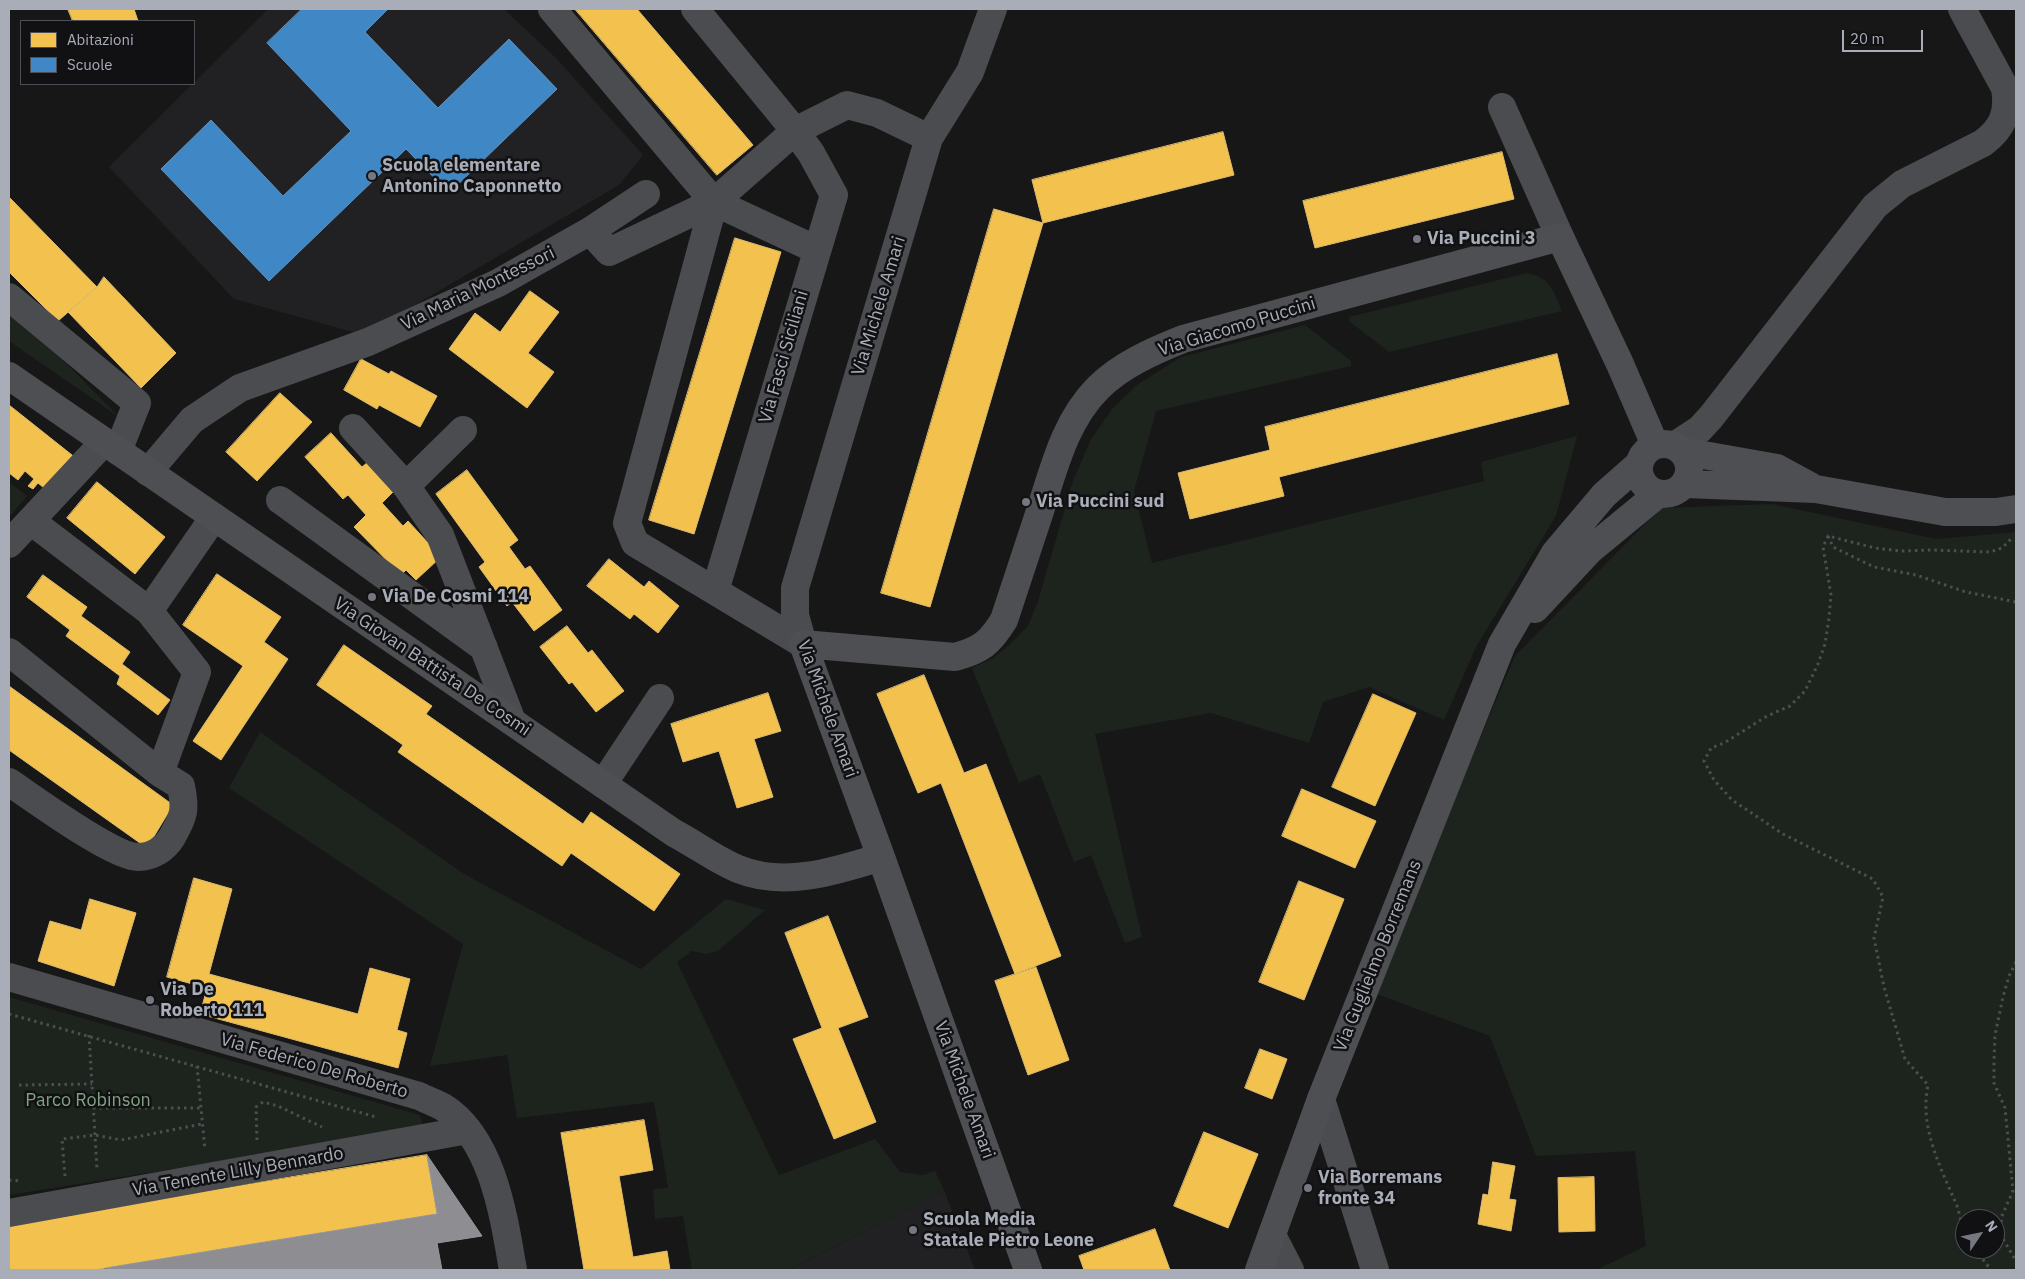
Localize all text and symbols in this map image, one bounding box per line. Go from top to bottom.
legend [20,20,195,85]
scale bar [1845,20,1926,52]
text: 20 m [1850,29,1885,48]
text: Abitazioni [67,30,134,49]
text: Scuole [67,55,113,74]
place label: Scuola elementare Antonino Caponnetto [382,155,561,198]
marker: Scuola elementare Antonino Caponnetto [366,170,378,182]
place label: Via Puccini 3 [1427,228,1535,250]
marker: Via Puccini 3 [1411,233,1423,245]
street label: Via Michele Amari [848,234,910,378]
street label: Via Maria Montessori [398,242,558,336]
street label: Via Fasci Siciliani [755,288,813,426]
street label: Via Giacomo Puccini [1156,293,1318,361]
place label: Via Puccini sud [1036,491,1164,513]
marker: Via Puccini sud [1020,496,1032,508]
place label: Via De Cosmi 114 [382,586,529,608]
marker: Via De Cosmi 114 [366,591,378,603]
street label: Via Giovan Battista De Cosmi [330,593,534,741]
street label: Via Michele Amari [792,637,862,781]
street label: Via Guglielmo Borremans [1330,857,1426,1055]
place label: Via De Roberto 111 [160,979,264,1022]
marker: Via De Roberto 111 [144,994,156,1006]
street label: Via Michele Amari [929,1018,999,1162]
street label: Via Federico De Roberto [218,1029,410,1103]
park label: Parco Robinson [25,1090,151,1112]
street label: Via Tenente Lilly Bennardo [131,1143,345,1201]
place label: Via Borremans fronte 34 [1318,1167,1442,1210]
marker: Via Borremans fronte 34 [1302,1182,1314,1194]
place label: Scuola Media Statale Pietro Leone [923,1209,1094,1252]
north arrow [1955,1209,2005,1259]
text: N [1981,1217,2002,1235]
marker: Scuola Media Statale Pietro Leone [907,1224,919,1236]

